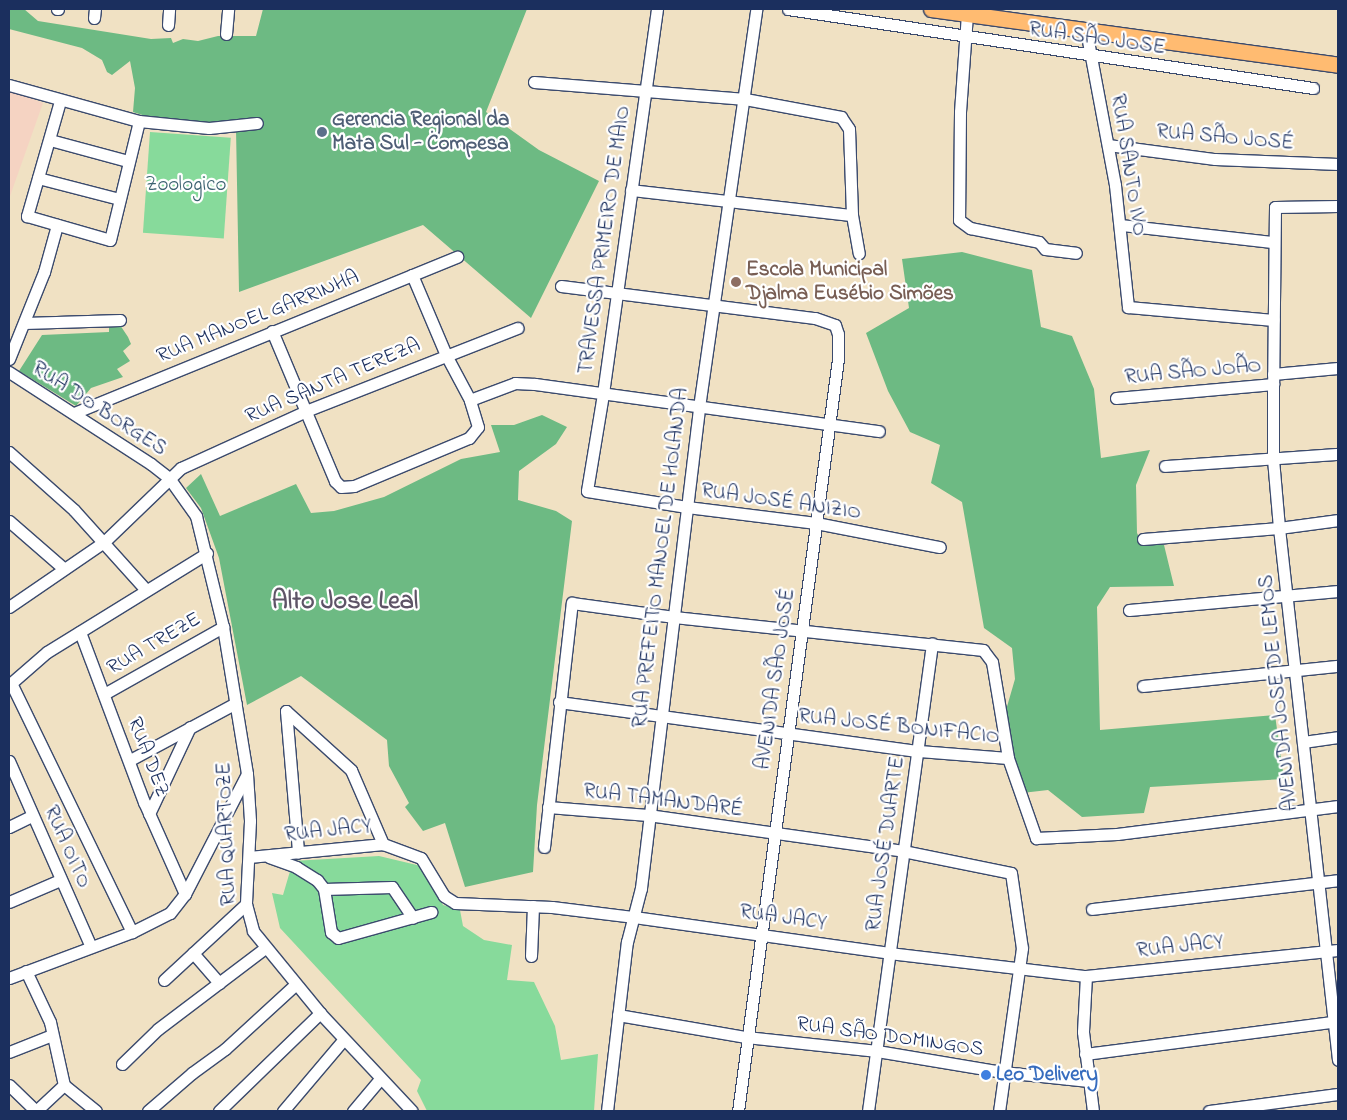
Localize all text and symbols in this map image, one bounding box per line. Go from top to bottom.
street label: RUA SÃO JOSE [1027,17,1167,61]
street label: RUA SANTO IVO [1104,92,1152,238]
street label: TRAVESSA PRIMEIRO DE MAIO [574,104,636,376]
place label: Gerencia Regional da Mata Sul - Compesa [332,107,509,157]
street label: RUA SÃO JOSÉ [1155,119,1295,157]
marker: Gerencia Regional da Mata Sul - Compesa [316,126,328,138]
park label: Zoologico [145,172,227,198]
place label: Escola Municipal Djalma Eusébio Simões [746,257,954,307]
street label: RUA MANOEL GARRINHA [153,265,363,369]
marker: Escola Municipal Djalma Eusébio Simões [730,276,742,288]
street label: RUA SANTA TEREZA [242,333,424,429]
street label: RUA SÃO JOÃO [1124,353,1262,391]
street label: RUA DO BORGES [27,356,171,462]
street label: RUA PREFEITO MANOEL DE HOLANDA [628,386,694,730]
street label: RUA JOSÉ ANIZIO [699,478,863,526]
street label: AVENIDA JOSE DE LEMOS [1254,574,1304,812]
district label: Alto Jose Leal [272,587,418,619]
street label: AVENIDA SÃO JOSÉ [751,587,801,771]
street label: RUA TREZE [103,607,205,681]
street label: RUA JOSÉ BONIFACIO [797,704,1001,750]
street label: RUA DEZ [121,714,175,800]
street label: RUA JOSÉ DUARTE [861,755,911,933]
street label: RUA QUARTOZE [212,762,242,906]
street label: RUA TAMANDARÉ [582,779,744,823]
street label: RUA OITO [38,802,96,892]
street label: RUA JACY [283,814,373,848]
street label: RUA JACY [738,899,828,937]
street label: RUA JACY [1135,930,1225,964]
street label: RUA SÃO DOMINGOS [795,1011,985,1063]
place label: Leo Delivery [996,1062,1098,1088]
marker: Leo Delivery [980,1069,992,1081]

